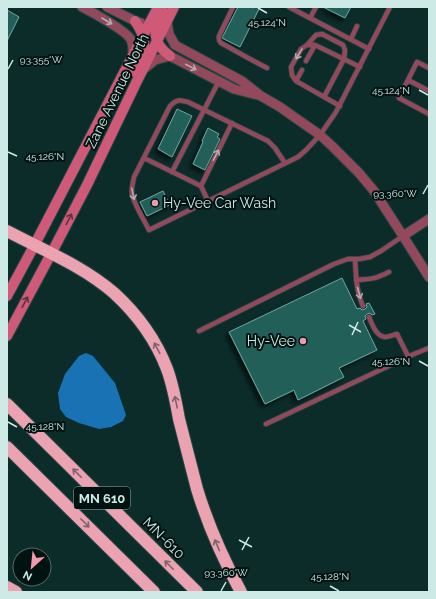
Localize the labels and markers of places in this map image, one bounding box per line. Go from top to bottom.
place label: Hy-Vee Car Wash [163,195,276,211]
marker: Hy-Vee Car Wash [150,198,160,208]
place label: Hy-Vee [247,333,295,349]
marker: Hy-Vee [298,336,308,346]

